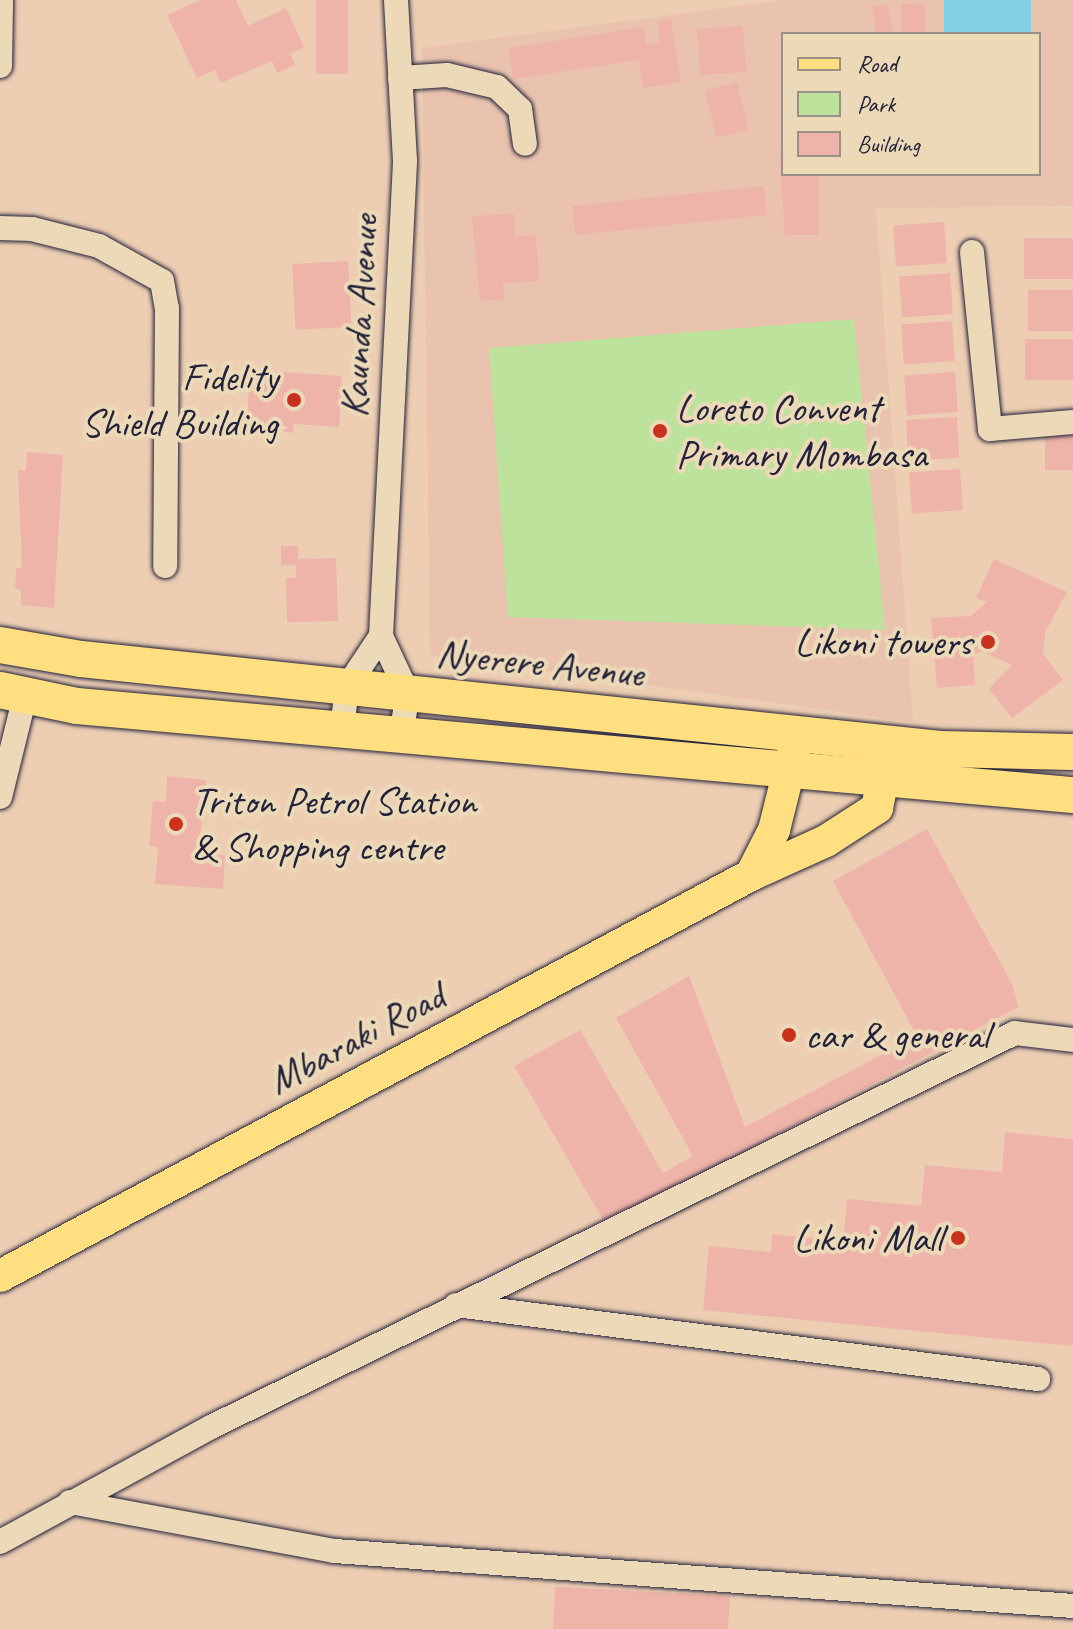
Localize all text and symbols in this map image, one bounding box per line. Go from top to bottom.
legend [781,32,1041,176]
text: Road [857,49,897,79]
text: Park [857,89,895,119]
text: Building [857,129,920,159]
street label: Kaunda Avenue [330,214,388,418]
place label: Fidelity Shield Building [81,353,278,447]
place label: Loreto Convent Primary Mombasa [676,384,924,478]
marker: Fidelity Shield Building [285,391,303,409]
marker: Loreto Convent Primary Mombasa [651,422,669,440]
place label: Likoni towers [794,618,972,666]
street label: Nyerere Avenue [434,628,646,698]
marker: Likoni towers [979,633,997,651]
place label: Triton Petrol Station & Shopping centre [192,777,477,871]
marker: Triton Petrol Station & Shopping centre [167,815,185,833]
street label: Mbaraki Road [260,972,452,1104]
place label: car & general [805,1011,989,1059]
marker: car & general [780,1026,798,1044]
place label: Likoni Mall [793,1214,942,1262]
marker: Likoni Mall [949,1229,967,1247]

